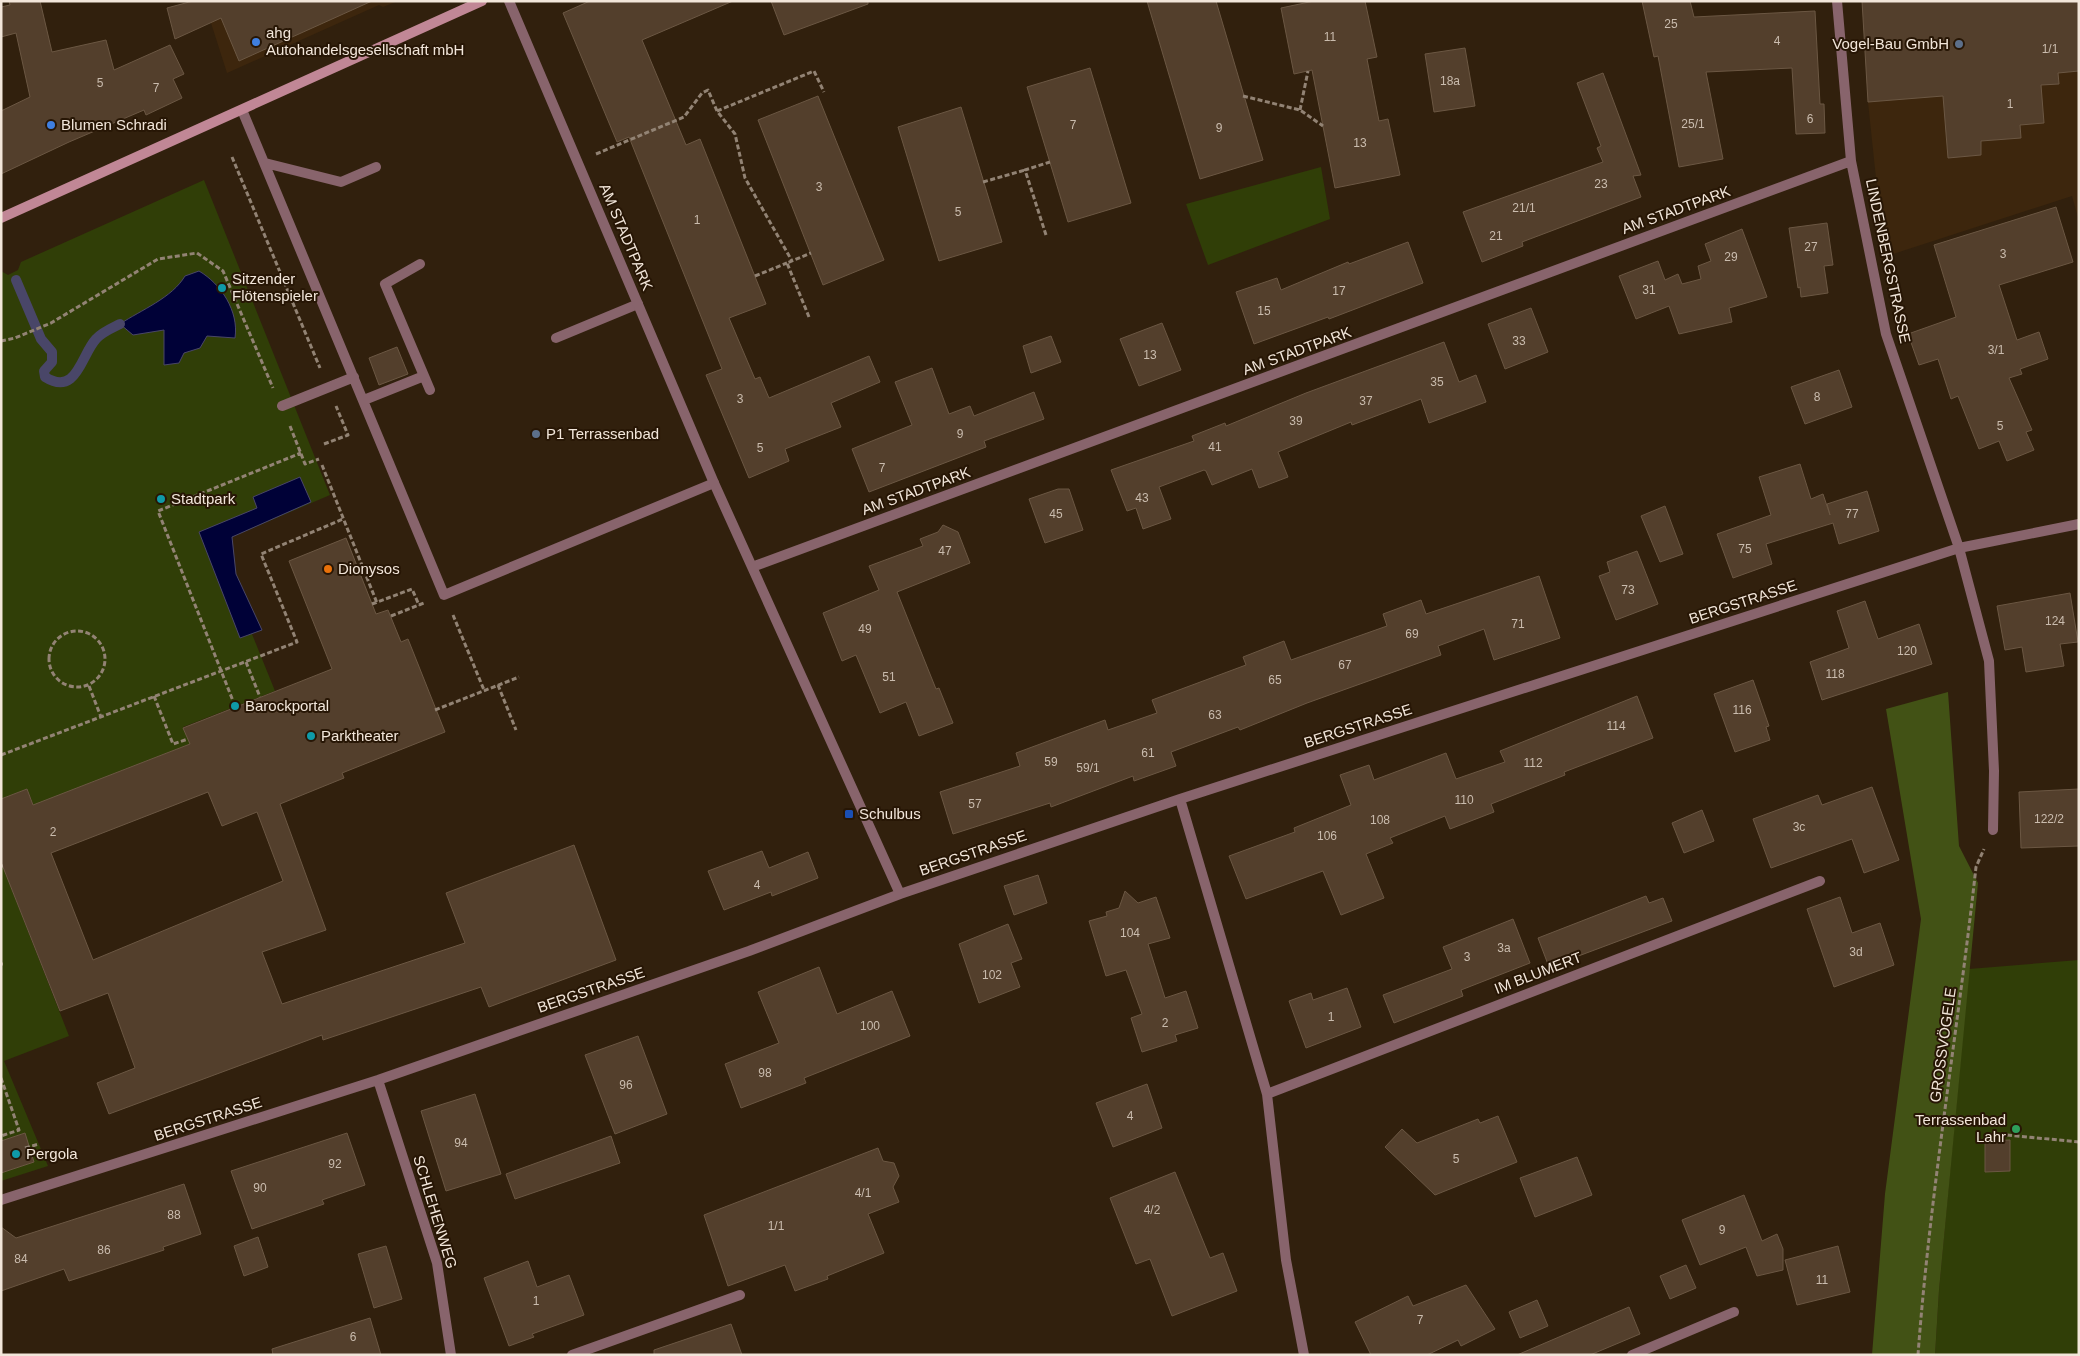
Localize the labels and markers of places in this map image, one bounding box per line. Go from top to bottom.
place label: ahg Autohandelsgesellschaft mbH [266,24,464,58]
place label: Vogel-Bau GmbH [1832,35,1949,52]
marker: ahg Autohandelsgesellschaft mbH [250,36,262,48]
marker: Vogel-Bau GmbH [1953,38,1965,50]
place label: Blumen Schradi [61,116,167,133]
marker: Blumen Schradi [45,119,57,131]
place label: Sitzender Flötenspieler [232,270,318,304]
marker: Sitzender Flötenspieler [216,282,228,294]
place label: P1 Terrassenbad [546,425,659,442]
marker: P1 Terrassenbad [530,428,542,440]
place label: Stadtpark [171,490,236,507]
marker: Stadtpark [155,493,167,505]
place label: Dionysos [338,560,400,577]
marker: Dionysos [322,563,334,575]
place label: Barockportal [245,697,329,714]
marker: Barockportal [229,700,241,712]
place label: Parktheater [321,727,399,744]
marker: Parktheater [305,730,317,742]
place label: Schulbus [859,805,921,822]
marker: Schulbus [843,808,855,820]
place label: Terrassenbad Lahr [1915,1111,2006,1145]
marker: Terrassenbad Lahr [2010,1123,2022,1135]
place label: Pergola [26,1145,78,1162]
marker: Pergola [10,1148,22,1160]

